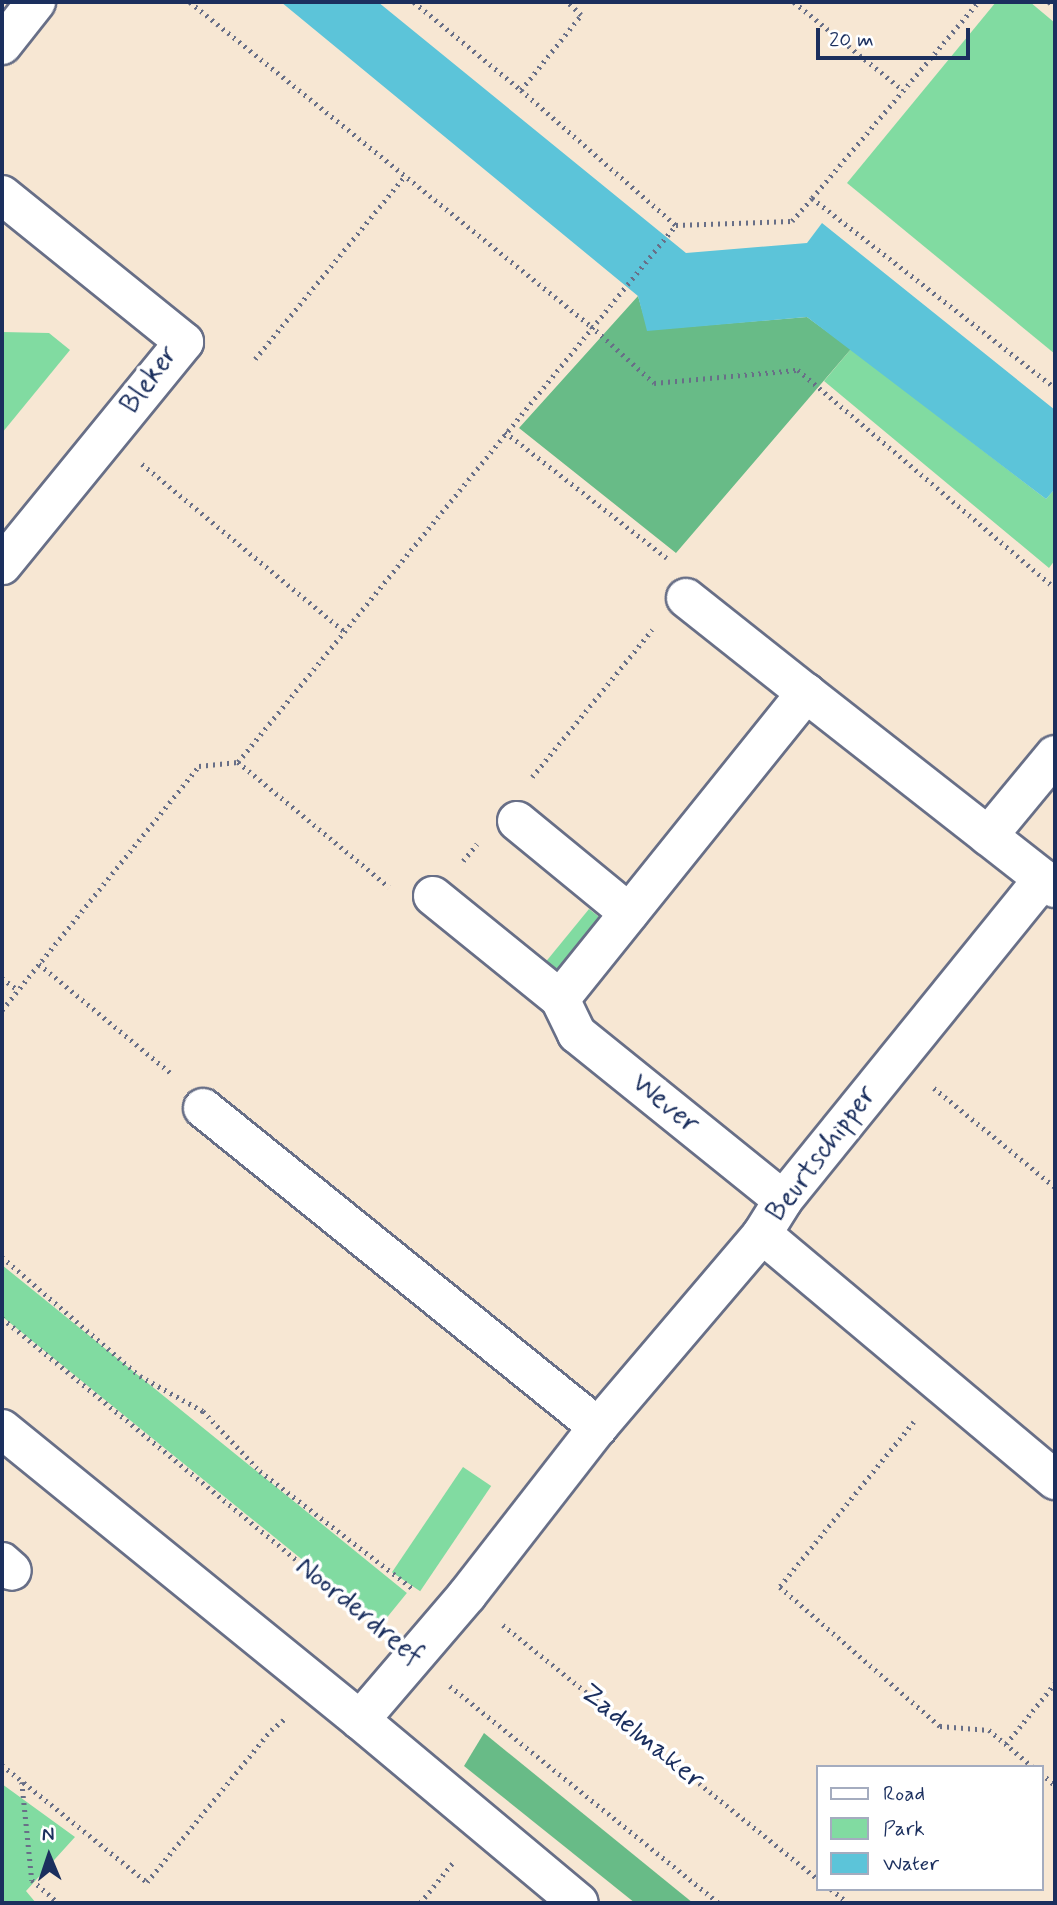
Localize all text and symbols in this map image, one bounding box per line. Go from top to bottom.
scale bar [819,14,973,58]
text: 20 m [829,26,874,54]
street label: Bleker [114,339,186,421]
street label: Wever [624,1067,706,1141]
street label: Beurtschipper [760,1079,884,1229]
street label: Noorderdreef [288,1550,430,1674]
street label: Zadelmaker [573,1677,711,1797]
legend [816,1765,1043,1891]
text: Road [883,1780,925,1808]
text: Park [883,1815,925,1843]
north arrow [14,1821,84,1891]
text: N [41,1822,55,1847]
text: Water [883,1850,939,1878]

